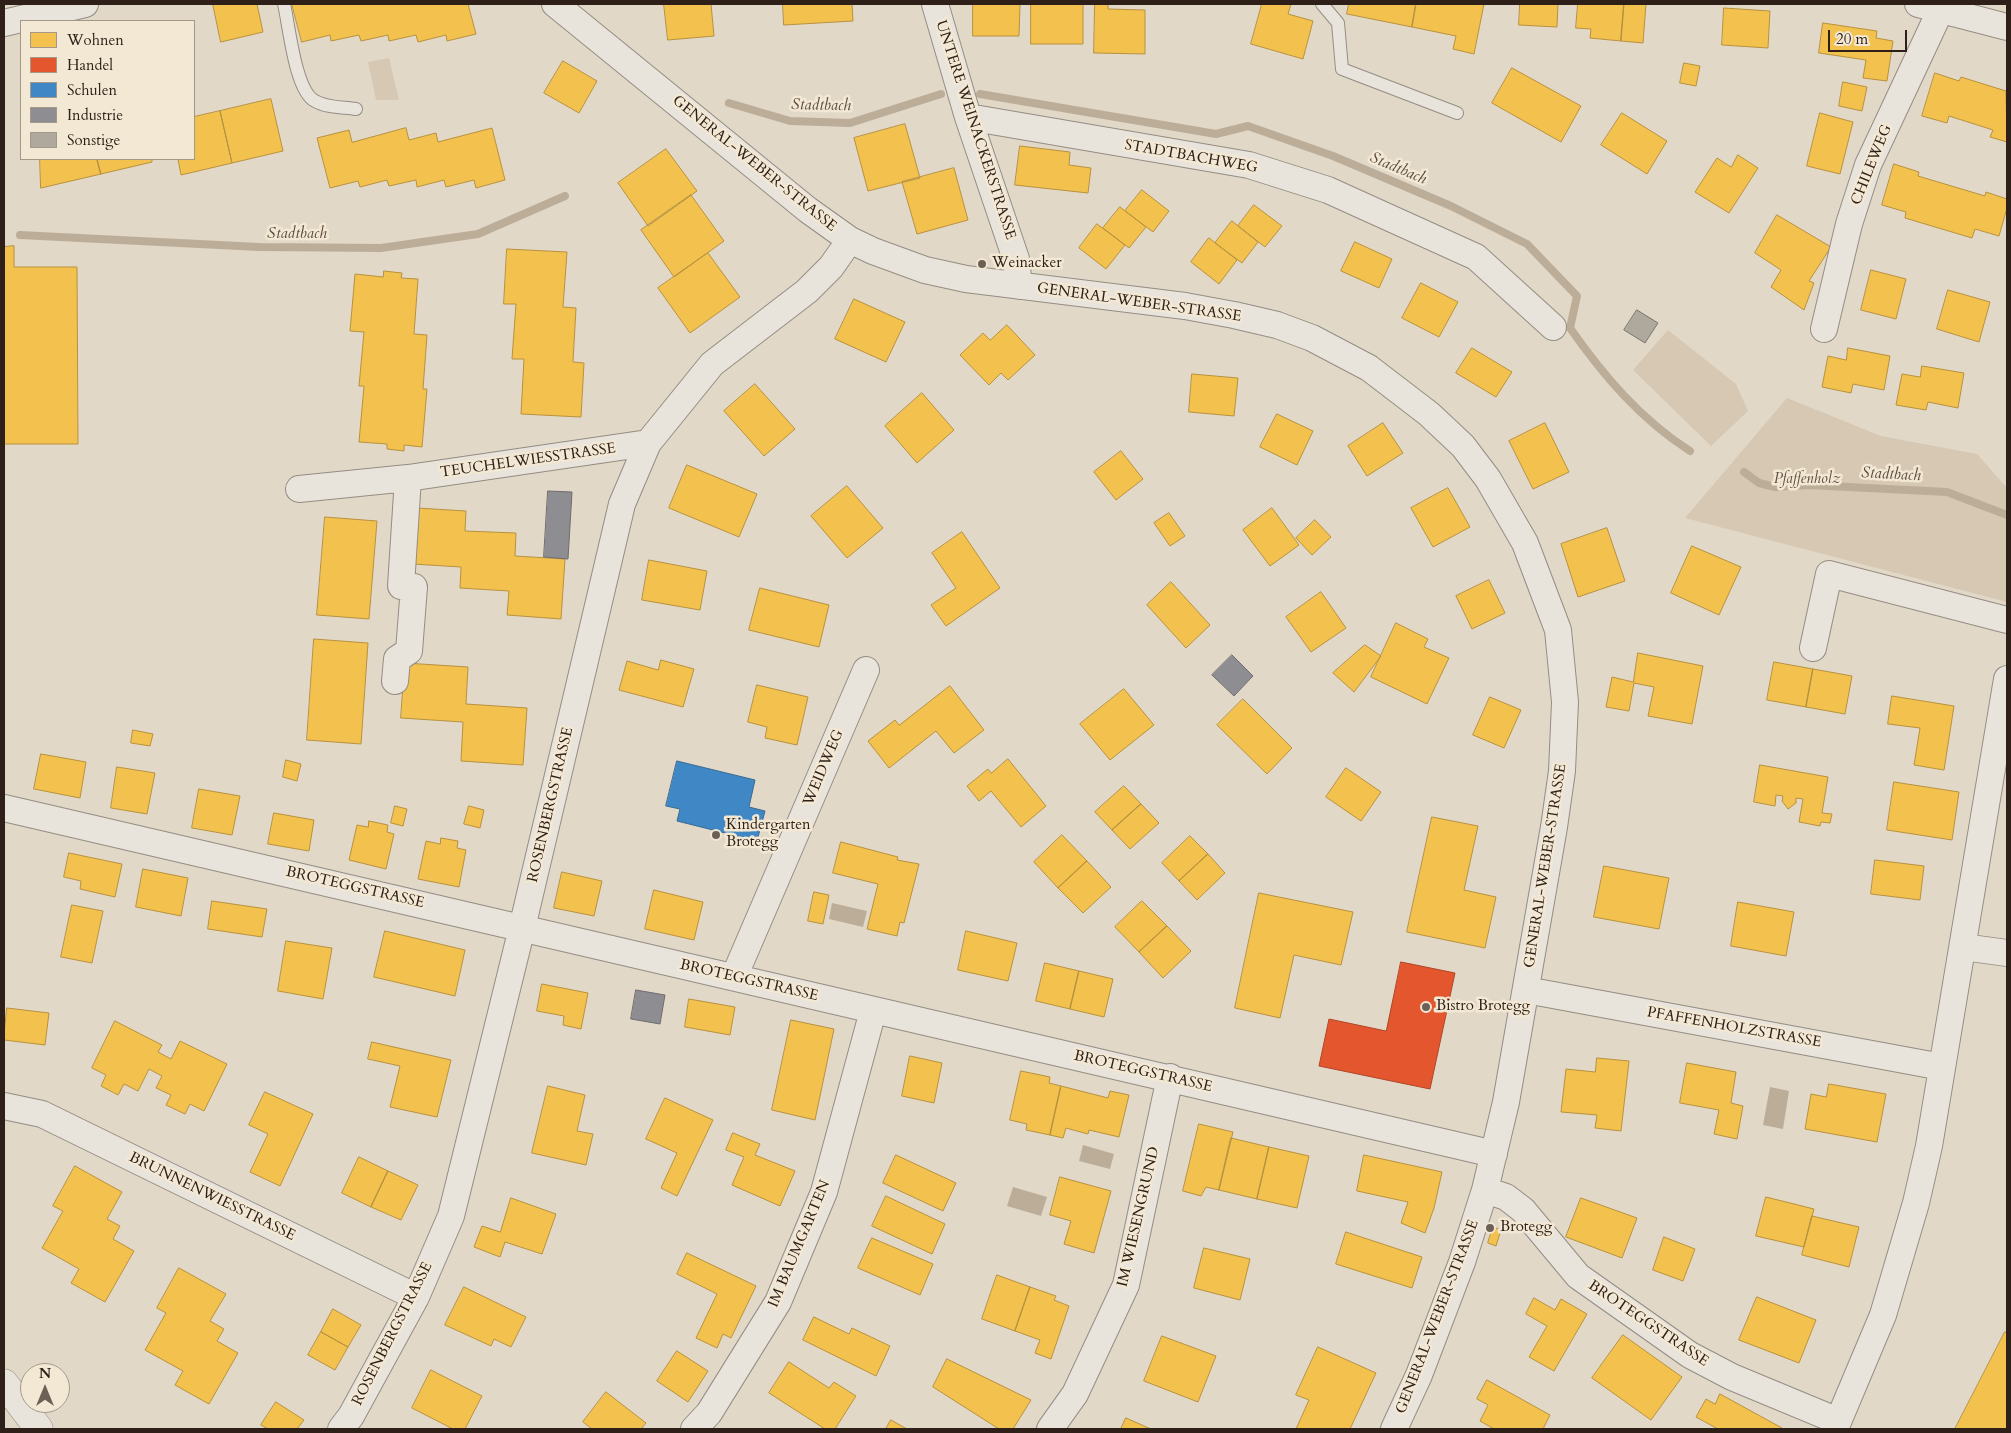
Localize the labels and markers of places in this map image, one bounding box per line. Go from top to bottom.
place label: Weinacker [992,255,1062,273]
marker: Weinacker [976,258,988,270]
place label: Kindergarten Brotegg [726,817,811,852]
marker: Kindergarten Brotegg [710,829,722,841]
place label: Bistro Brotegg [1436,998,1530,1016]
marker: Bistro Brotegg [1420,1001,1432,1013]
place label: Brotegg [1500,1219,1552,1237]
marker: Brotegg [1484,1222,1496,1234]

